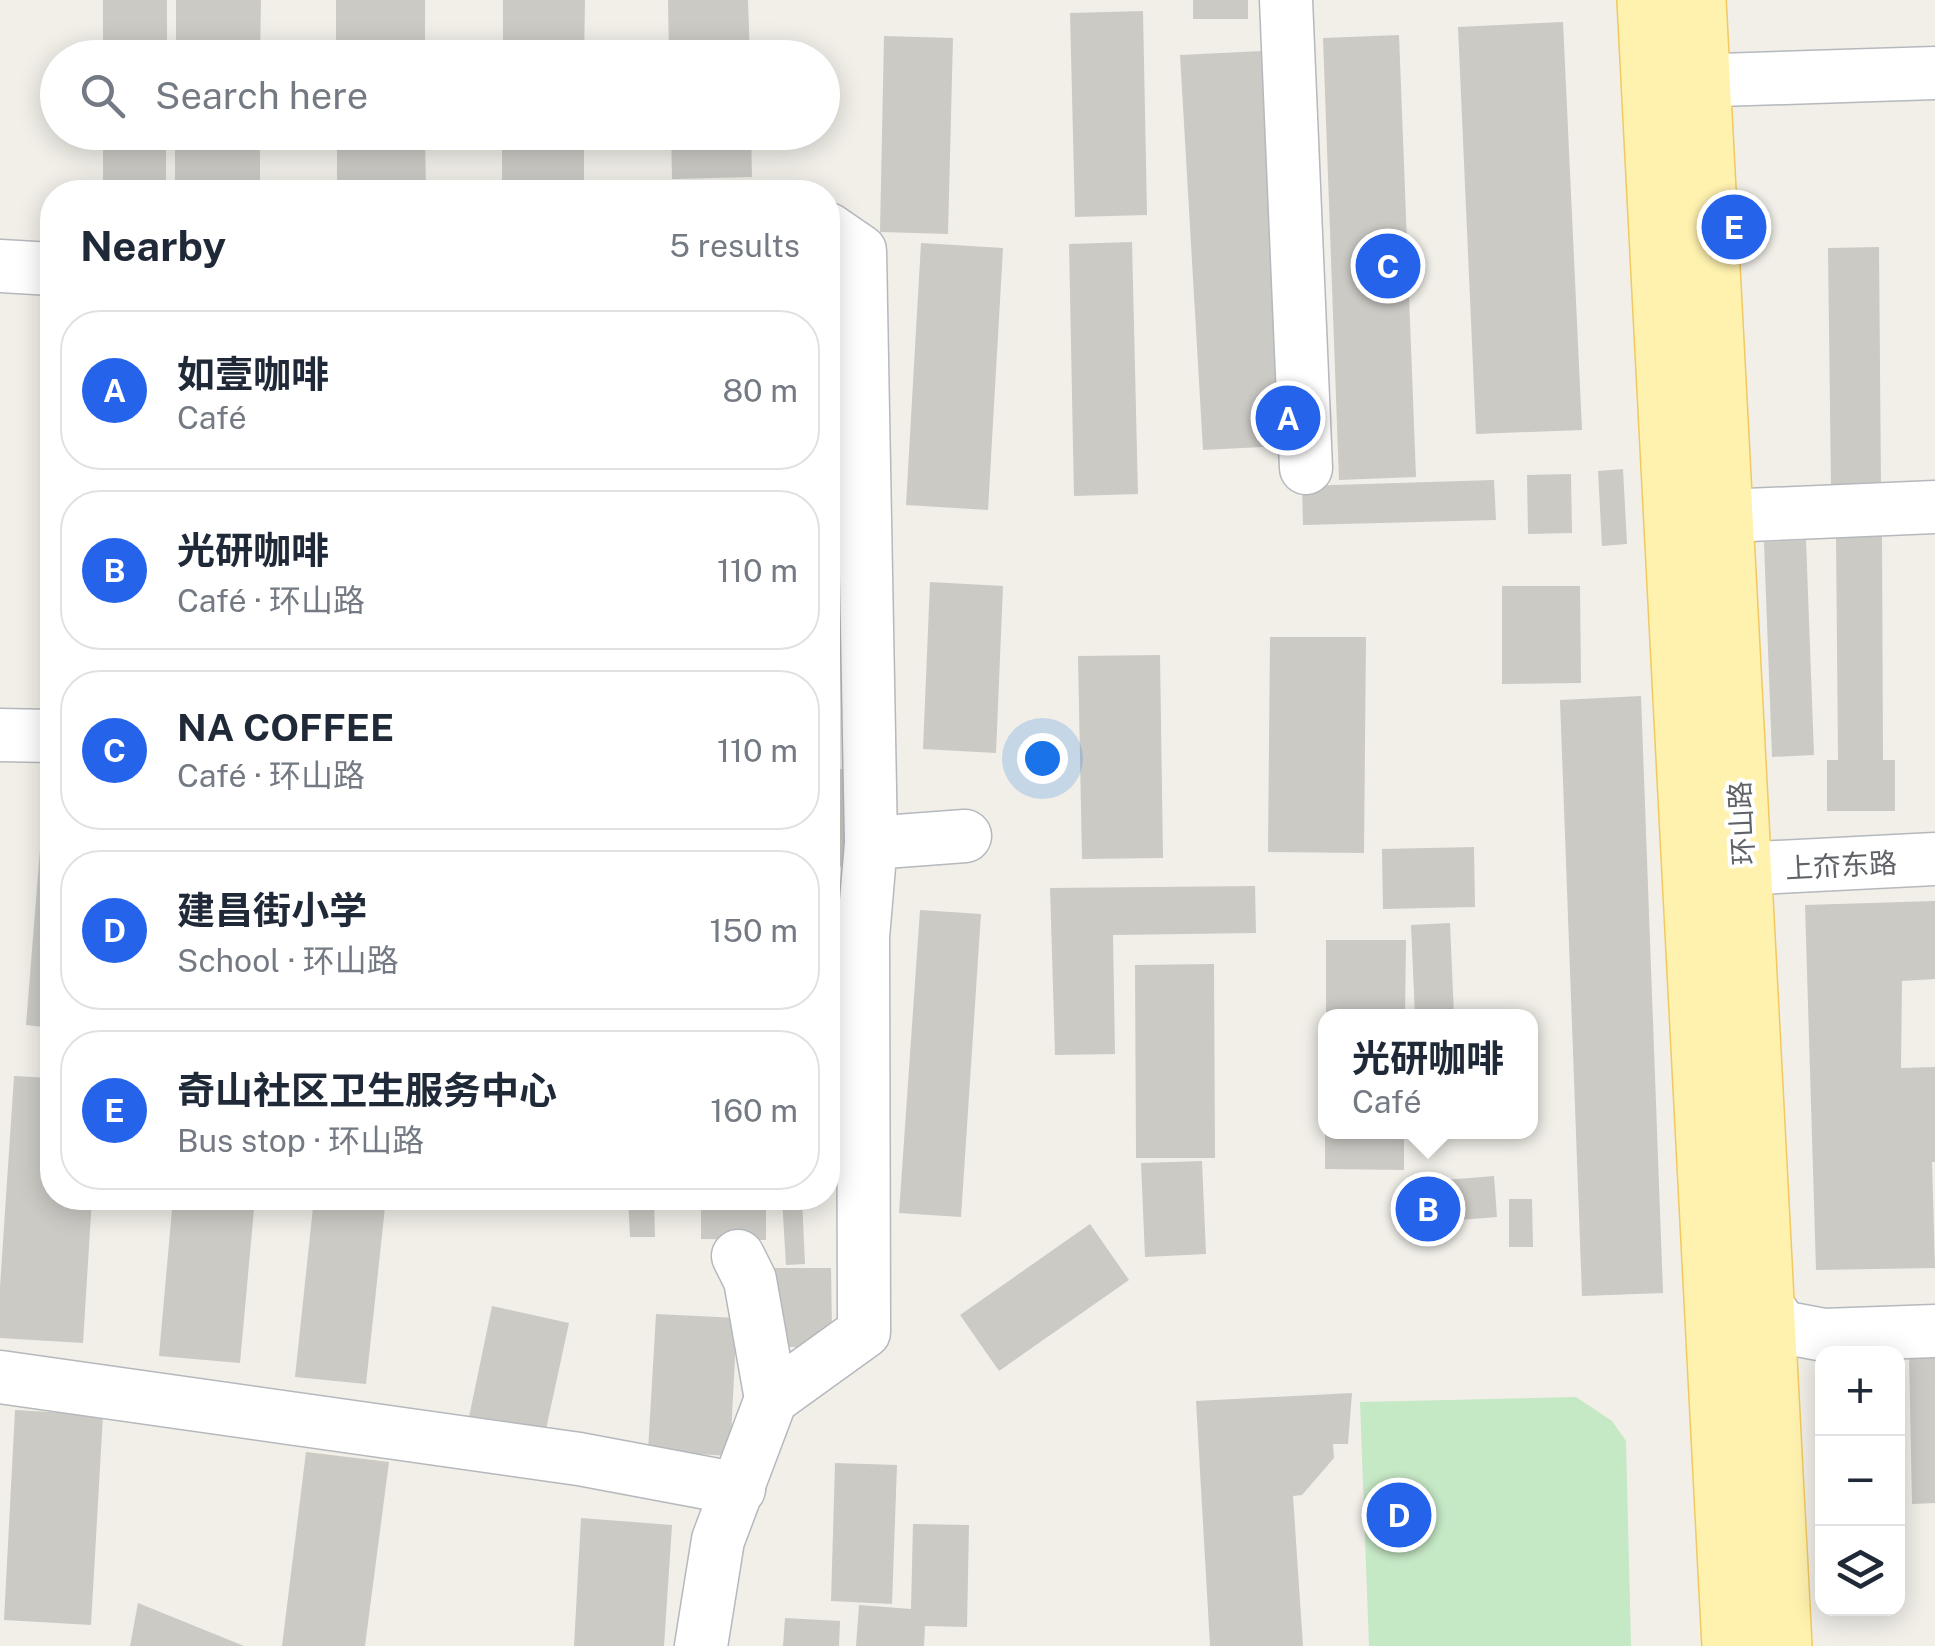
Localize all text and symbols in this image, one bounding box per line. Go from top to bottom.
search box [40,40,840,150]
icon: search [75,68,130,123]
text: Search here [155,73,368,118]
pin: E [1702,190,1766,264]
text: Nearby [80,221,226,270]
text: 5 results [669,227,800,264]
pin: C [1356,228,1420,304]
text: 如壹咖啡 [177,352,329,397]
text: A [103,372,126,409]
text: 80 m [722,372,798,409]
pin: A [1256,380,1320,456]
text: Café [177,399,247,436]
text: 光研咖啡 [177,528,329,573]
text: B [104,552,125,589]
text: 110 m [717,552,798,589]
text: Café · 环山路 [177,582,365,619]
text: NA COFFEE [177,705,394,750]
text: C [103,732,126,769]
text: 110 m [717,732,798,769]
your location [1017,733,1068,784]
text: Café · 环山路 [177,757,365,794]
street label: 环山路 [1722,780,1760,866]
street label: 上夼东路 [1784,846,1898,884]
text: 建昌街小学 [177,888,367,933]
text: D [103,912,126,949]
text: 150 m [709,912,798,949]
text: School · 环山路 [177,942,399,979]
popup [1318,1009,1538,1139]
text: 光研咖啡 [1352,1036,1504,1081]
text: 奇山社区卫生服务中心 [177,1068,557,1113]
text: Café [1352,1083,1422,1120]
text: E [104,1092,125,1129]
text: 160 m [710,1092,798,1129]
text: Bus stop · 环山路 [177,1122,424,1159]
pin: B [1396,1172,1460,1246]
map controls [1815,1346,1905,1616]
button: + [1815,1346,1905,1436]
button: − [1815,1436,1905,1526]
pin: D [1366,1478,1432,1552]
button: layers [1815,1526,1905,1616]

